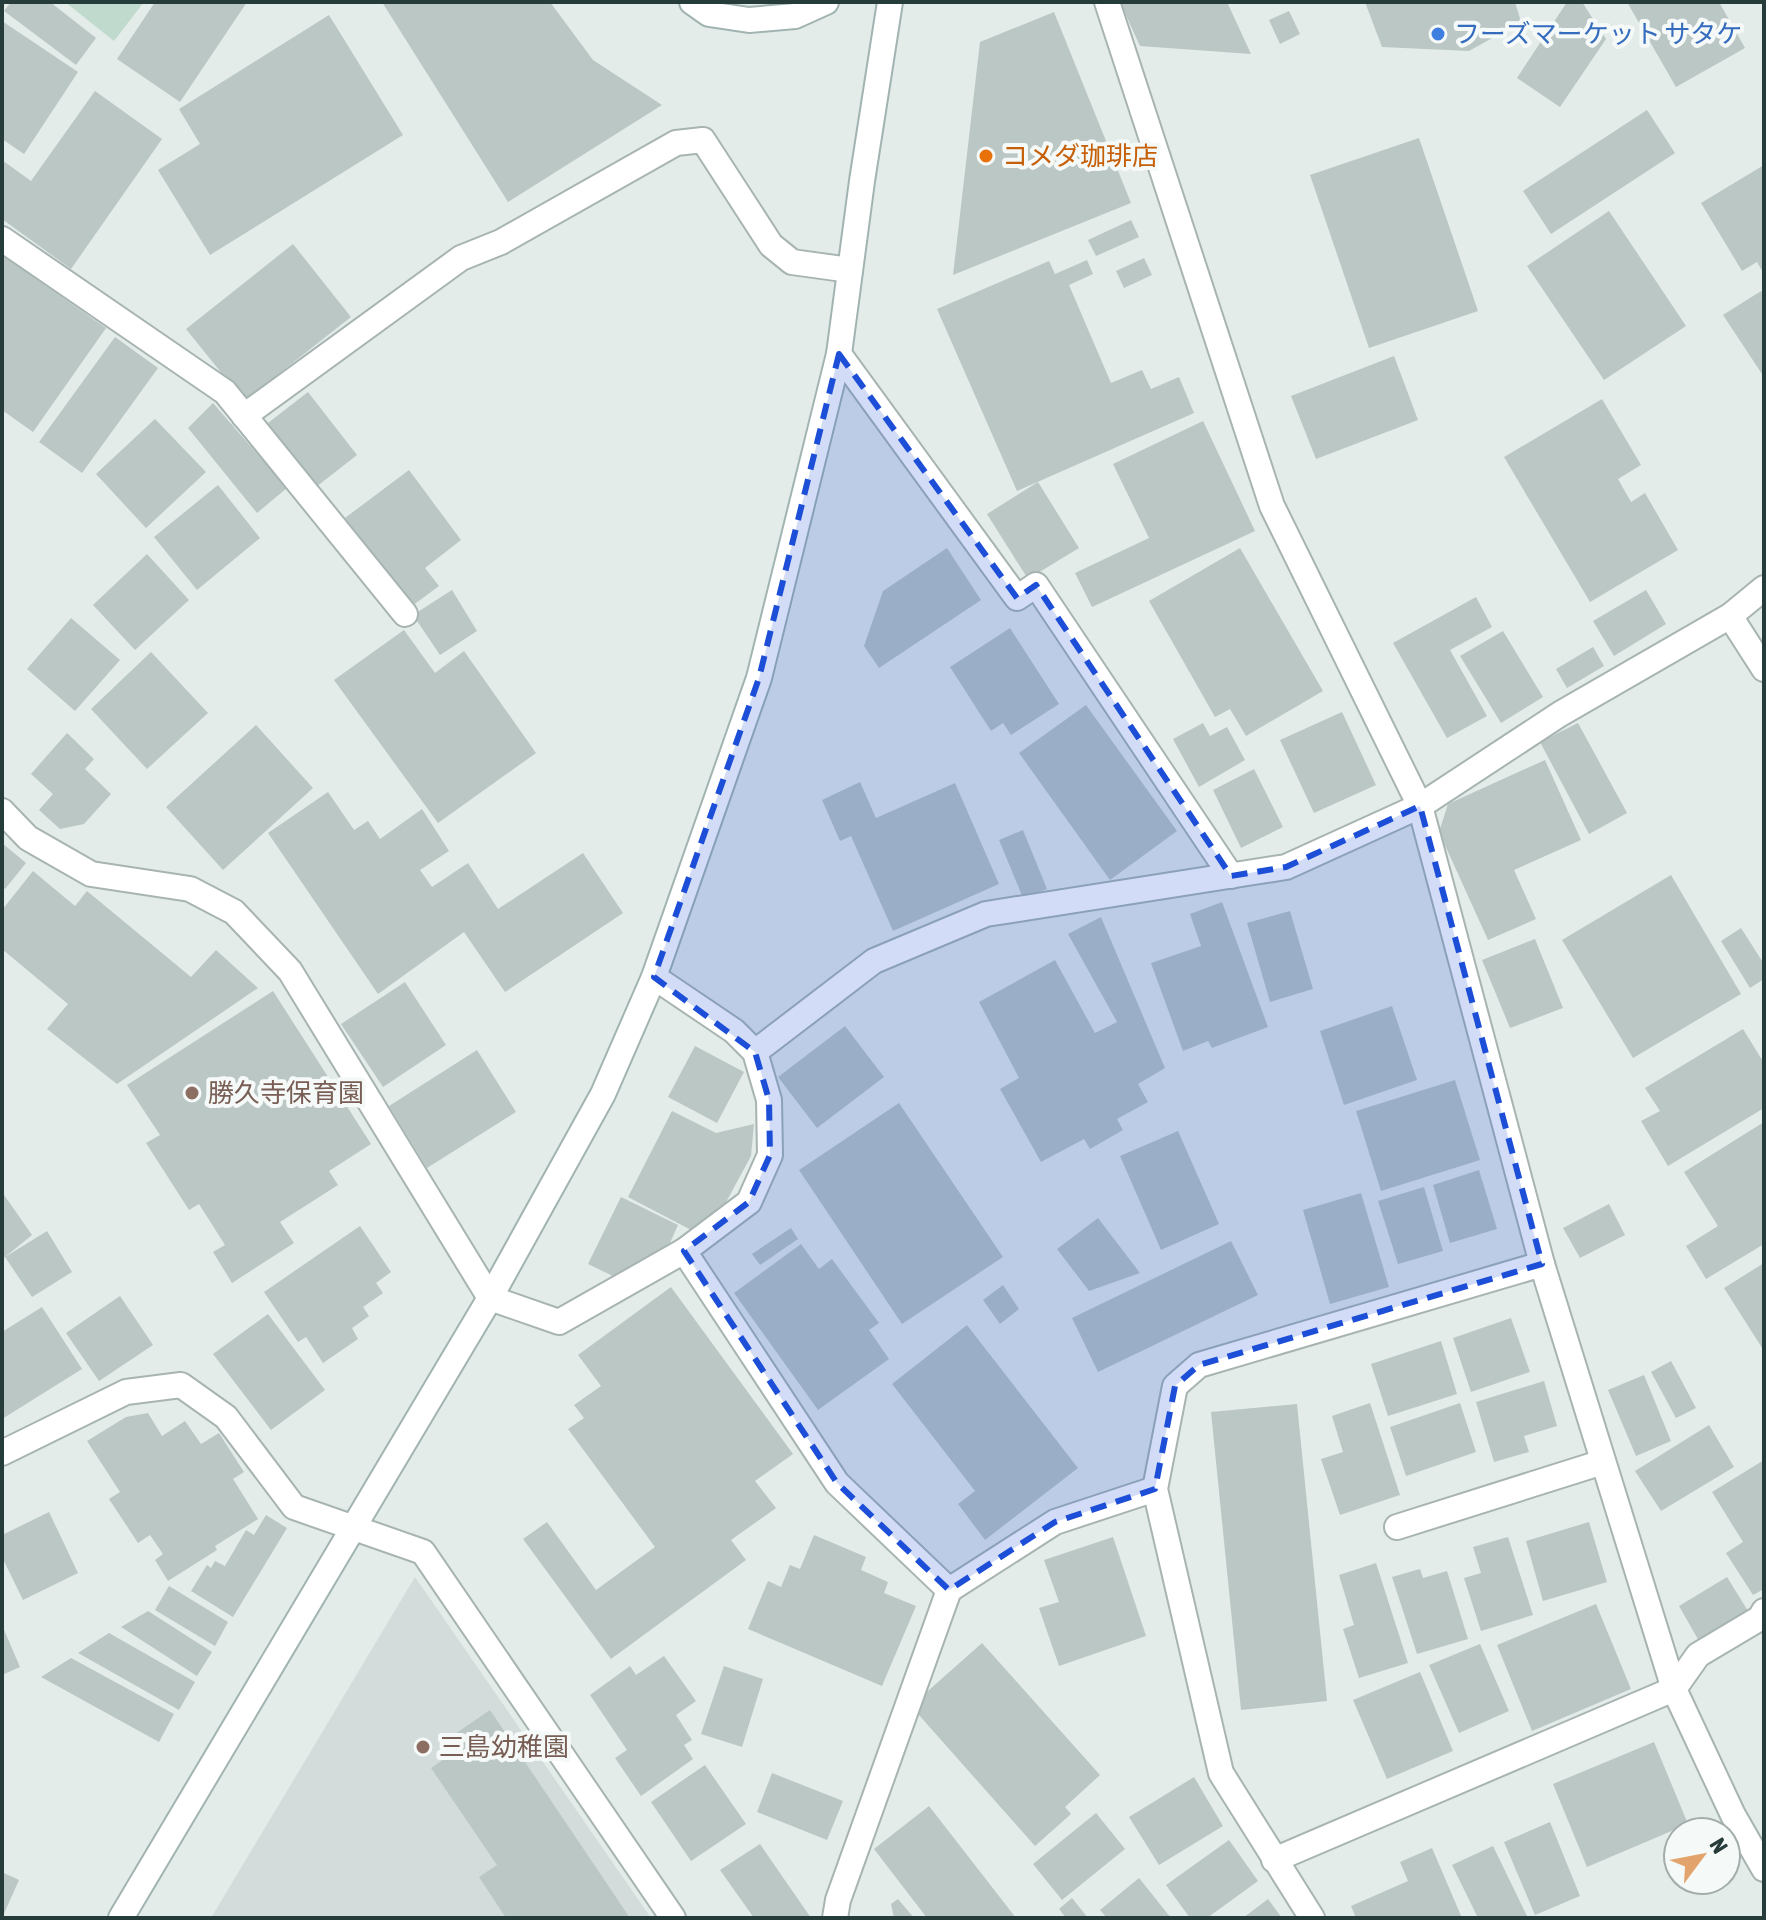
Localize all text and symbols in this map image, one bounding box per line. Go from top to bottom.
place label: フーズマーケット サタケ [1454,19,1742,49]
marker: フーズマーケット サタケ [1429,25,1447,43]
place label: コメダ珈琲店 [1002,141,1158,171]
marker: コメダ珈琲店 [977,147,995,165]
place label: 勝久寺保育園 [208,1078,364,1108]
marker: 勝久寺保育園 [183,1084,201,1102]
place label: 三島幼稚園 [439,1732,569,1762]
marker: 三島幼稚園 [414,1738,432,1756]
north arrow [1662,1816,1742,1896]
text: N [1704,1833,1733,1858]

